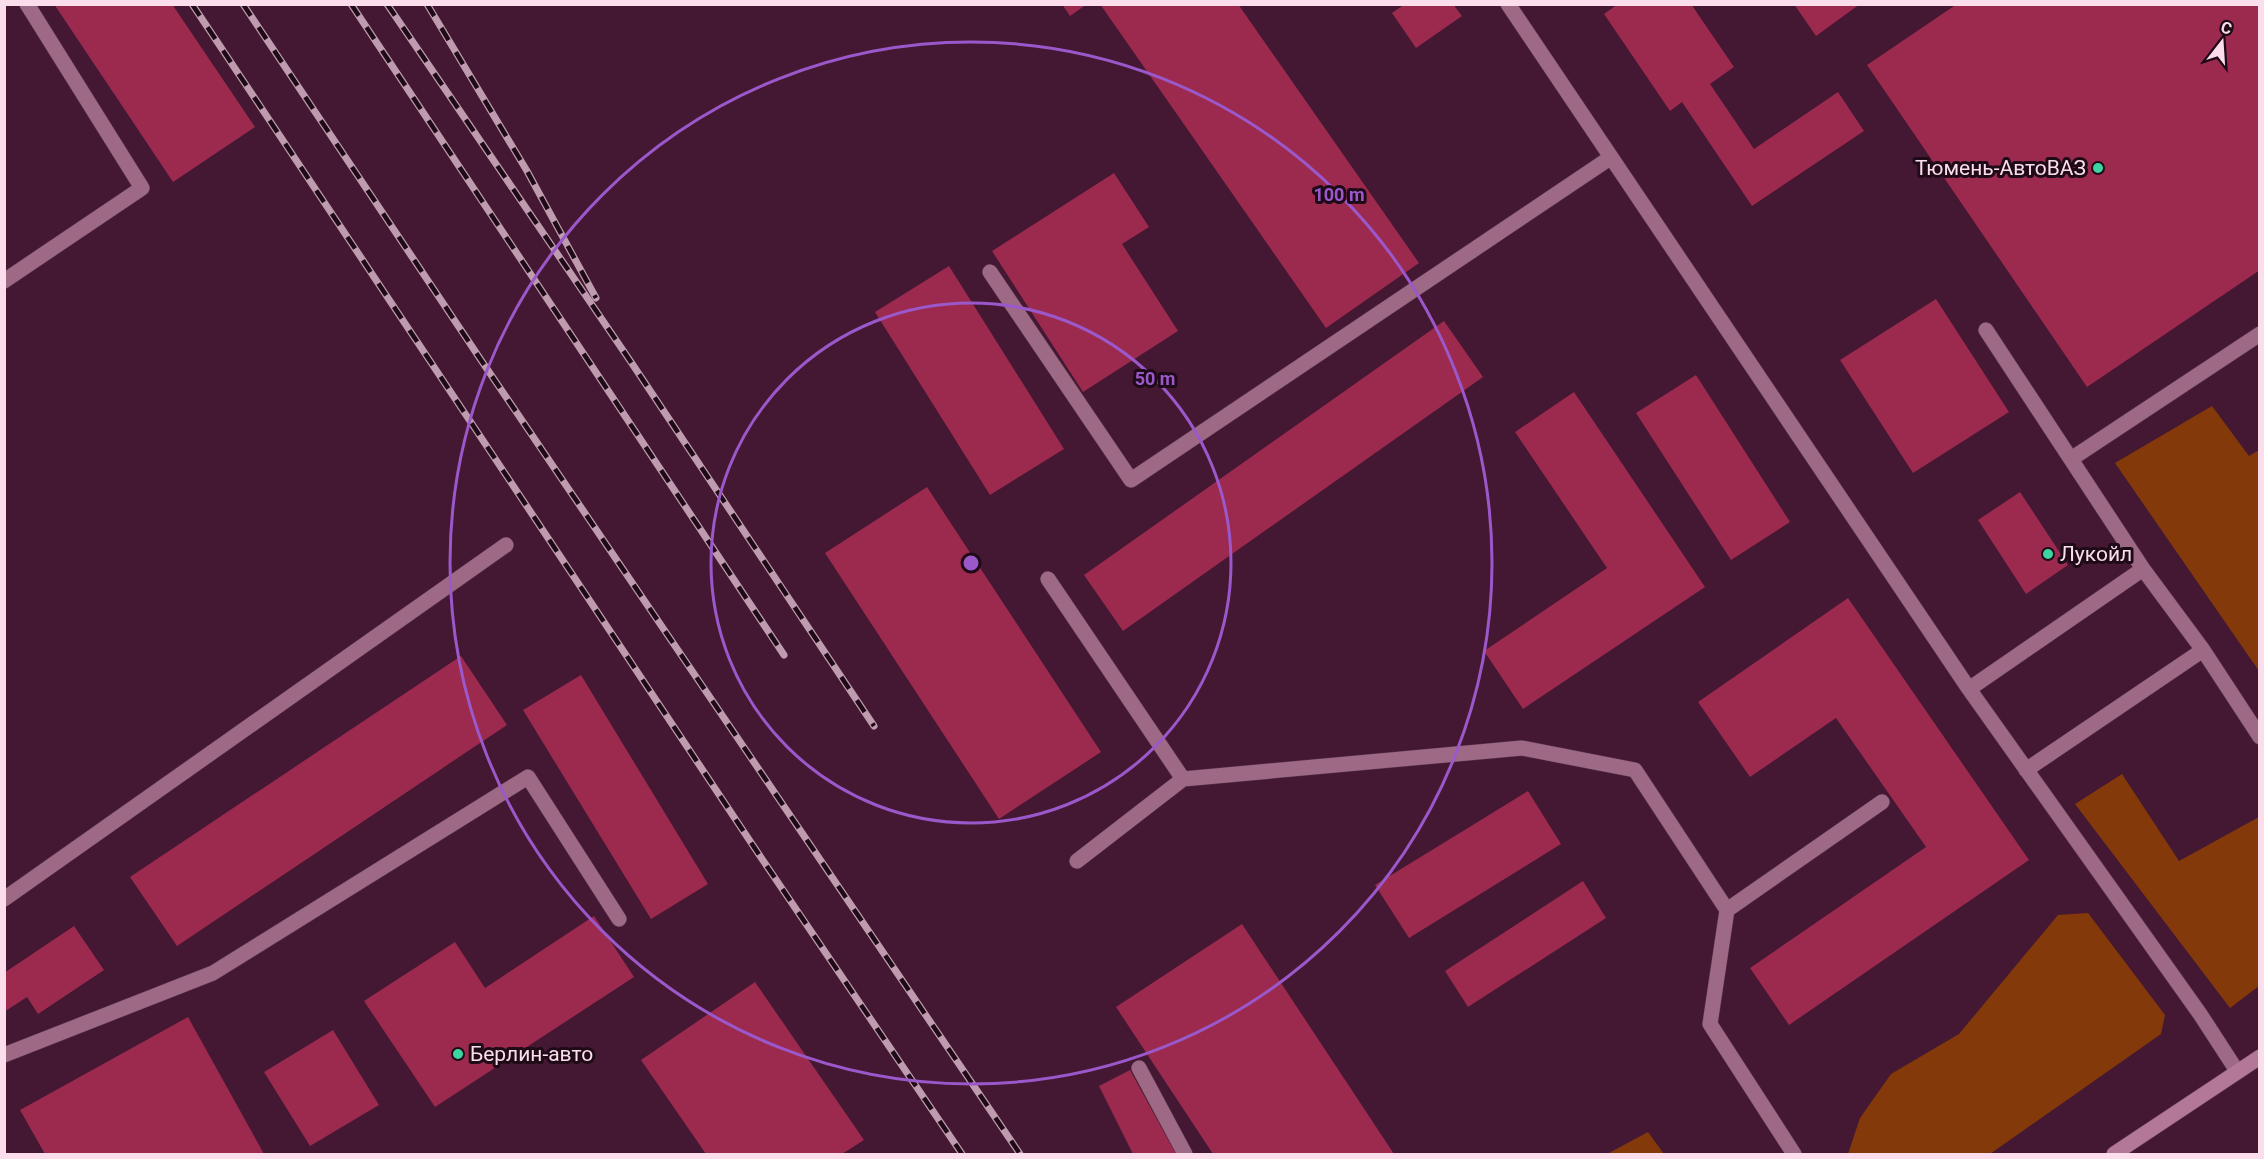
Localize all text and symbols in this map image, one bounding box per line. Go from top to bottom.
north arrow [2192,12,2252,72]
text: С [2218,18,2234,39]
place label: Тюмень-АвтоВАЗ [1915,156,2086,180]
marker: Тюмень-АвтоВАЗ [2091,161,2105,175]
text: 100 m [1313,184,1365,205]
text: 50 m [1135,368,1175,389]
place label: Лукойл [2060,542,2132,566]
marker: Лукойл [2041,547,2055,561]
centre of rings [961,553,981,573]
place label: Берлин-авто [470,1042,593,1066]
marker: Берлин-авто [451,1047,465,1061]

